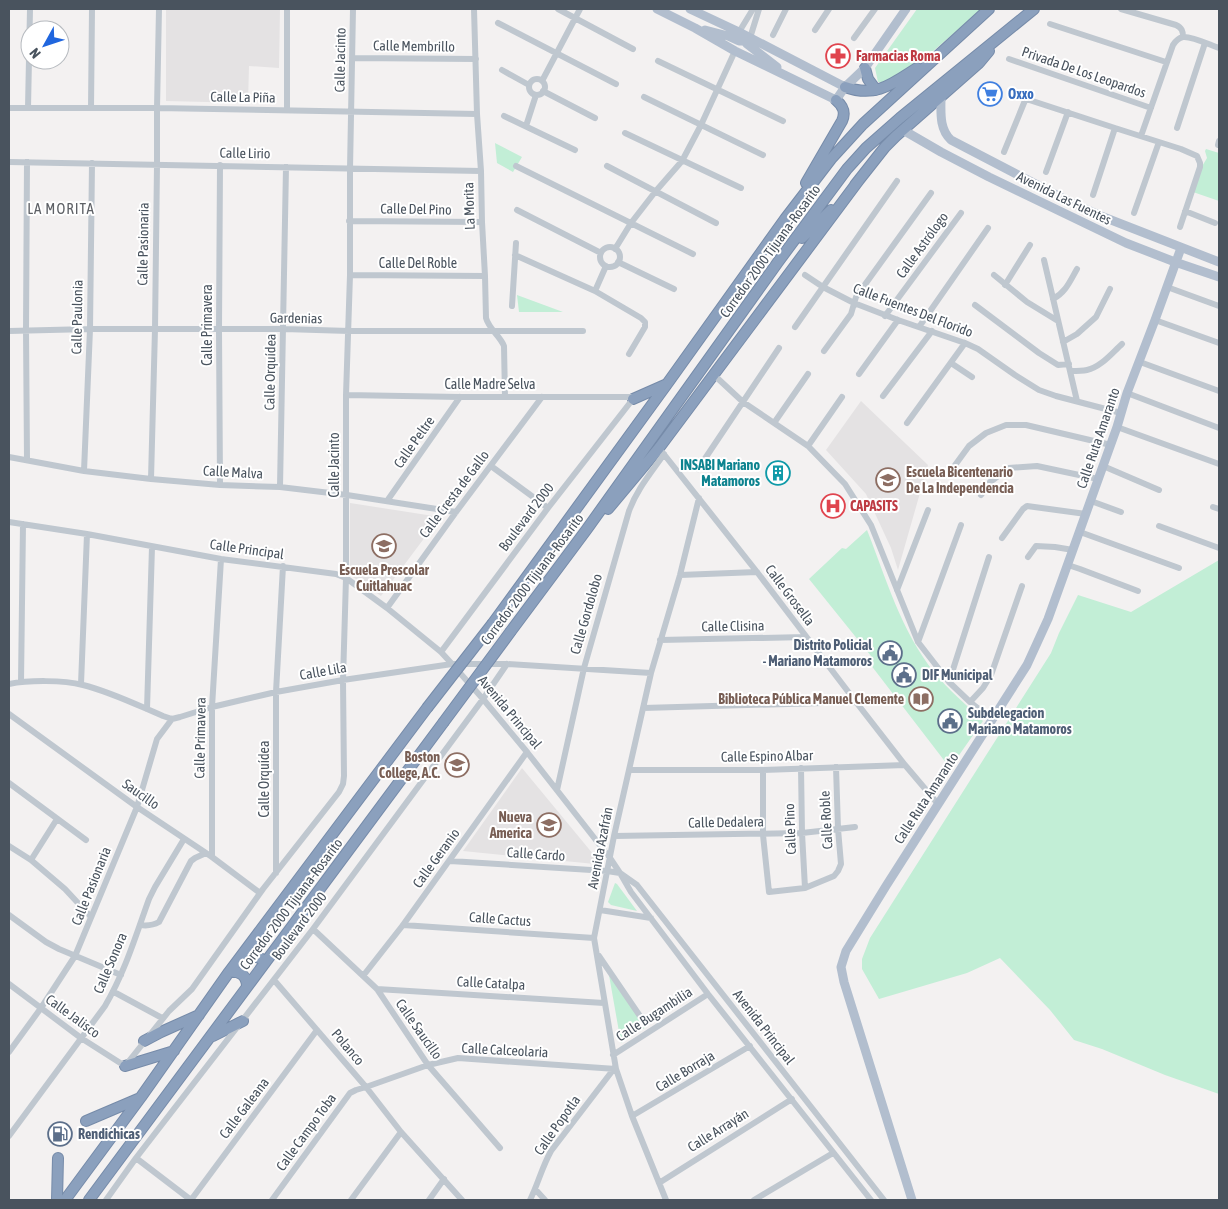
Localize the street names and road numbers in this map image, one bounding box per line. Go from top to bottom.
street label: Calle Jacinto [331,27,349,93]
street label: Calle Membrillo [373,37,455,55]
street label: Privada De Los Leopardos [1020,43,1148,101]
street label: Calle La Piña [210,88,276,106]
street label: Calle Lirio [219,145,271,161]
street label: Avenida Las Fuentes [1014,168,1114,228]
street label: La Morita [460,182,478,230]
street label: Corredor 2000 Tijuana-Rosarito [716,182,824,320]
street label: Calle Del Pino [380,200,452,218]
street label: Calle Pasionaria [134,202,152,286]
street label: Calle Astrólogo [893,209,951,281]
street label: Calle Del Roble [379,255,457,271]
street label: Calle Paulonia [68,279,86,355]
street label: Calle Fuentes Del Florido [851,280,975,340]
street label: Calle Primavera [199,284,215,366]
street label: Gardenias [270,310,322,326]
street label: Calle Orquídea [261,333,279,411]
street label: Calle Madre Selva [444,376,536,392]
street label: Calle Ruta Amaranto [1073,385,1123,491]
street label: Calle Peltre [390,413,438,471]
street label: Calle Jacinto [326,432,342,498]
street label: Calle Cresta de Gallo [416,447,492,541]
street label: Calle Malva [203,462,263,482]
street label: Boulevard 2000 [495,480,557,554]
street label: Corredor 2000 Tijuana-Rosarito [477,510,587,648]
street label: Calle Principal [209,536,285,562]
street label: Calle Grosella [762,562,818,628]
street label: Calle Gordolobo [567,572,605,656]
street label: Calle Clisina [701,617,765,635]
street label: Calle Lila [298,659,348,683]
street label: Avenida Principal [475,672,545,752]
street label: Calle Primavera [191,697,209,779]
street label: Calle Orquídea [256,741,272,817]
street label: Calle Espino Albar [721,747,814,765]
street label: Calle Ruta Amaranto [891,749,961,847]
street label: Saucillo [119,776,163,812]
street label: Calle Roble [816,790,836,850]
street label: Calle Pino [781,803,799,855]
street label: Avenida Azafrán [584,806,616,890]
street label: Calle Dedalera [688,813,764,831]
street label: Calle Geranio [409,825,463,891]
street label: Corredor 2000 Tijuana-Rosarito [236,835,346,973]
street label: Calle Pasionaria [68,844,114,928]
street label: Calle Cardo [506,844,566,864]
street label: Boulevard 2000 [268,889,330,963]
street label: Calle Cactus [468,909,532,929]
street label: Calle Sonora [90,930,130,996]
street label: Calle Catalpa [456,973,526,993]
street label: Calle Bugambilia [613,983,695,1045]
street label: Avenida Principal [730,987,798,1068]
street label: Calle Jalisco [43,991,103,1041]
street label: Calle Saucillo [392,996,446,1062]
street label: Polanco [328,1026,368,1068]
street label: Calle Calceolaria [461,1040,549,1060]
street label: Calle Borraja [653,1047,717,1095]
street label: Calle Galeana [216,1074,272,1142]
street label: Calle Campo Toba [273,1090,339,1174]
street label: Calle Popotla [531,1092,583,1158]
street label: Calle Arrayán [685,1105,751,1155]

